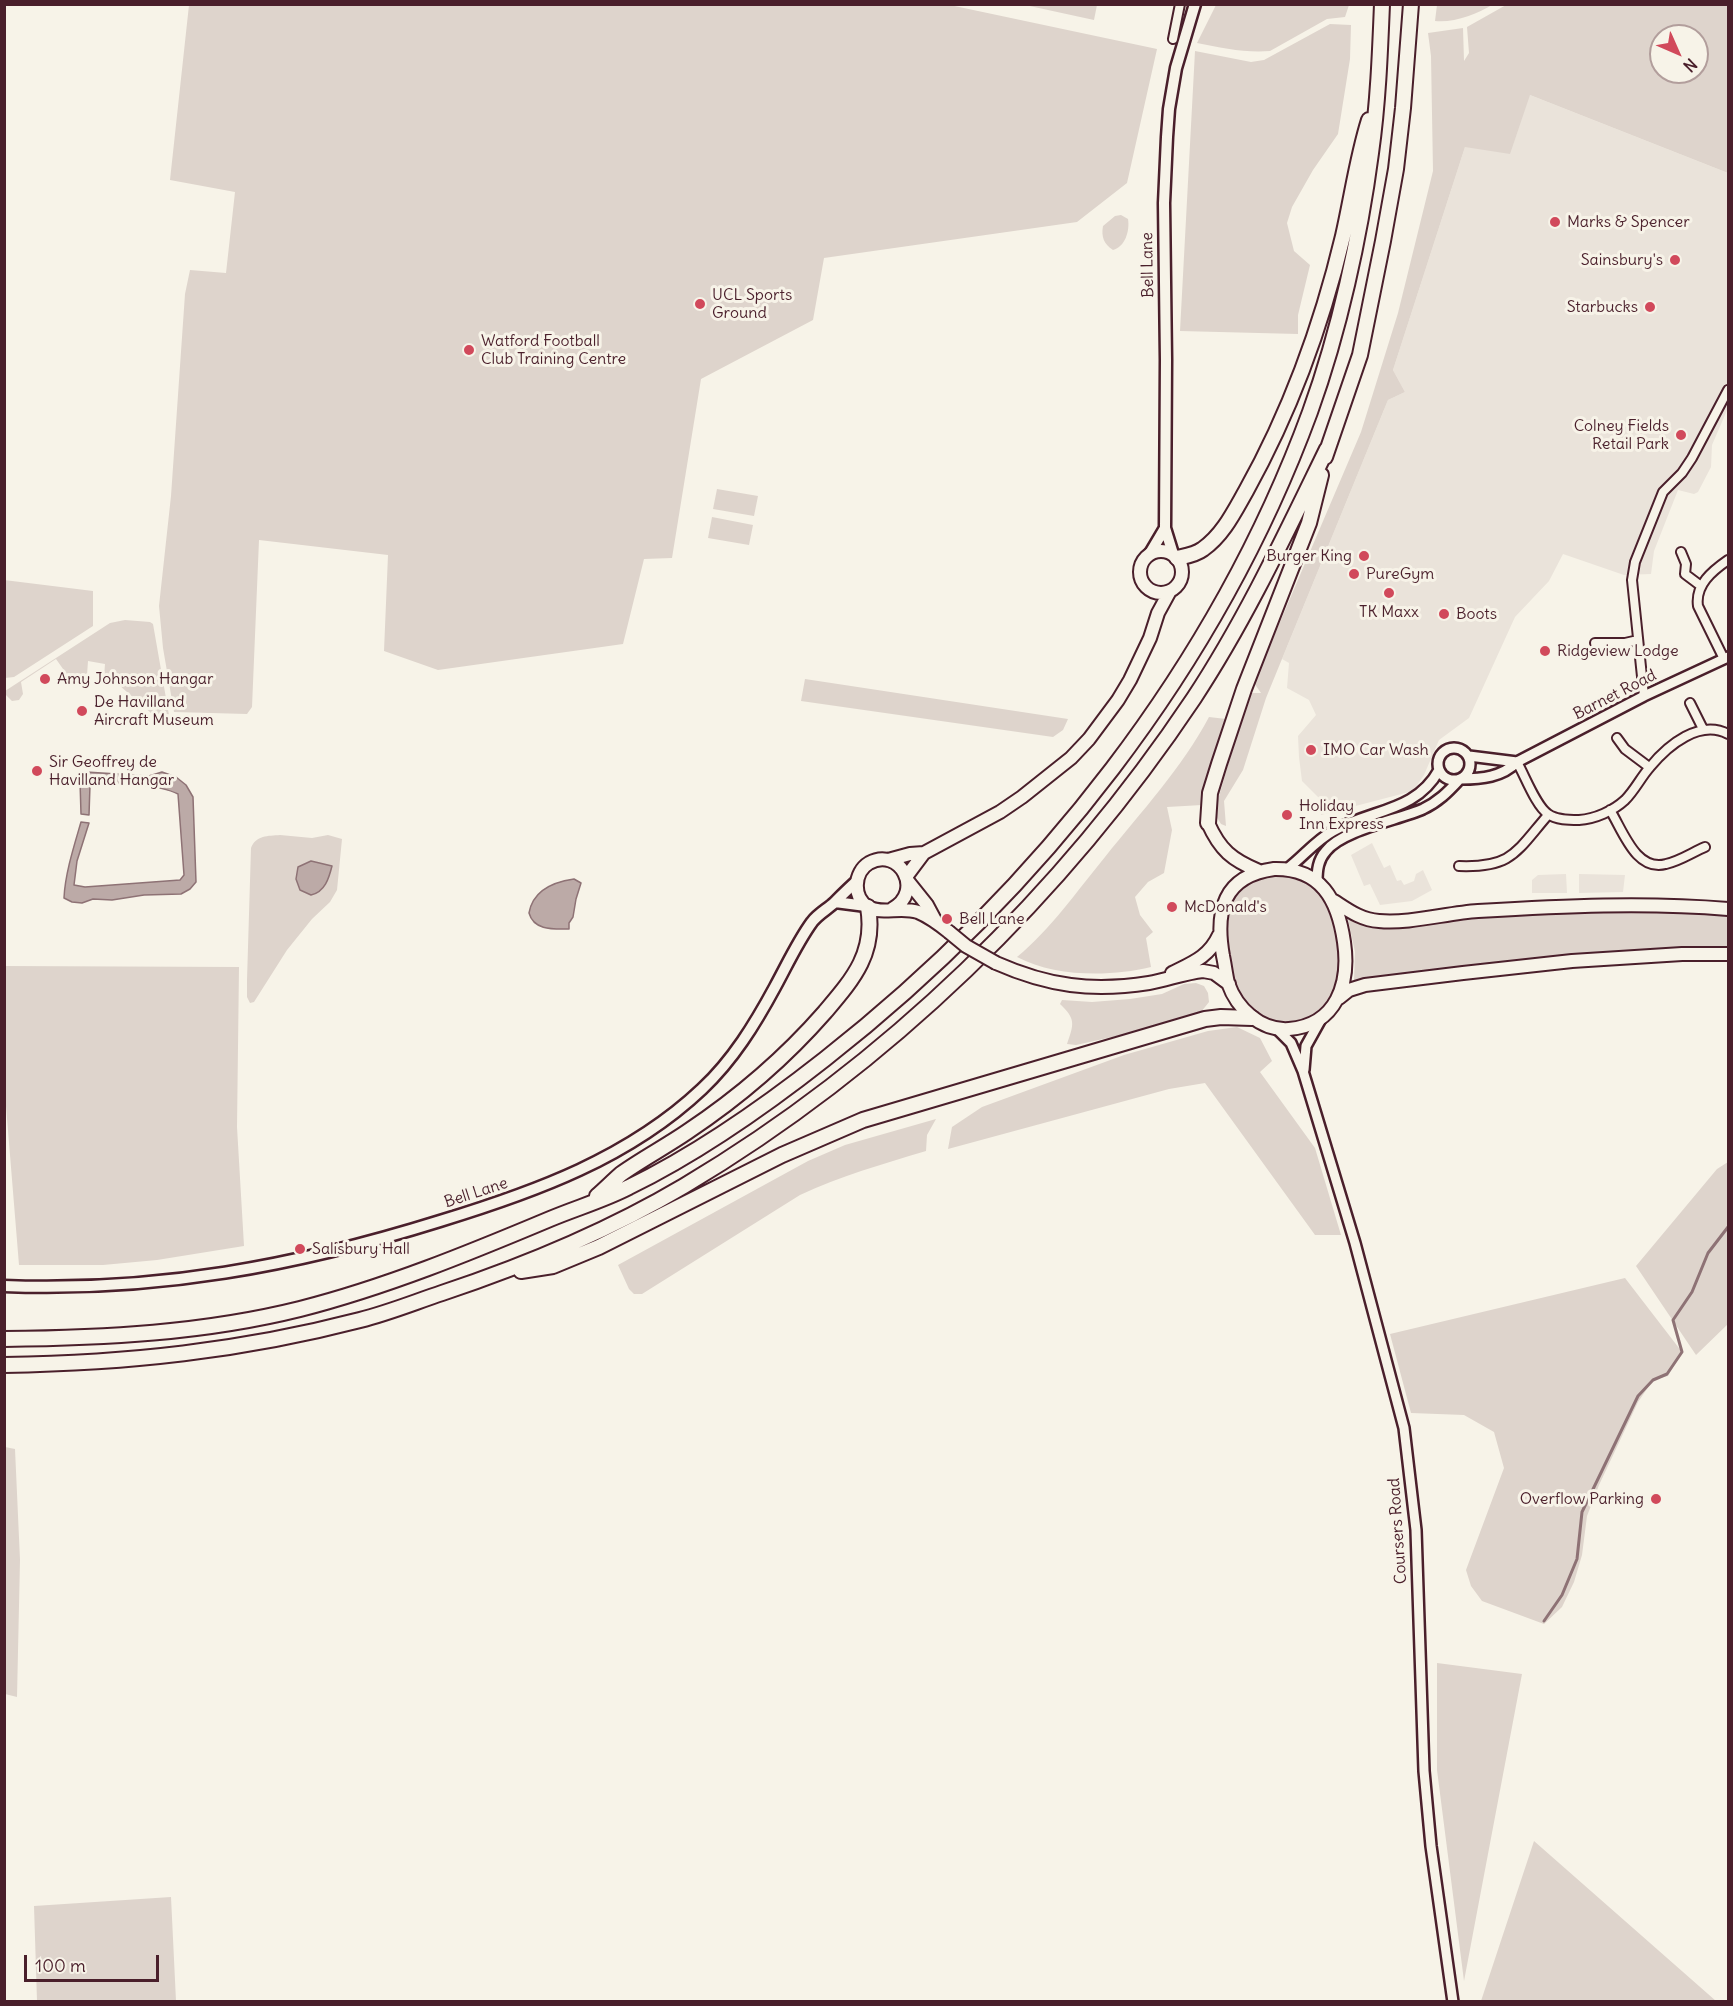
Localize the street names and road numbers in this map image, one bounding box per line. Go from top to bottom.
street label: Bell Lane [1138,232,1158,298]
street label: Barnet Road [1570,666,1660,724]
street label: Bell Lane [442,1174,510,1212]
street label: Coursers Road [1385,1477,1411,1585]

